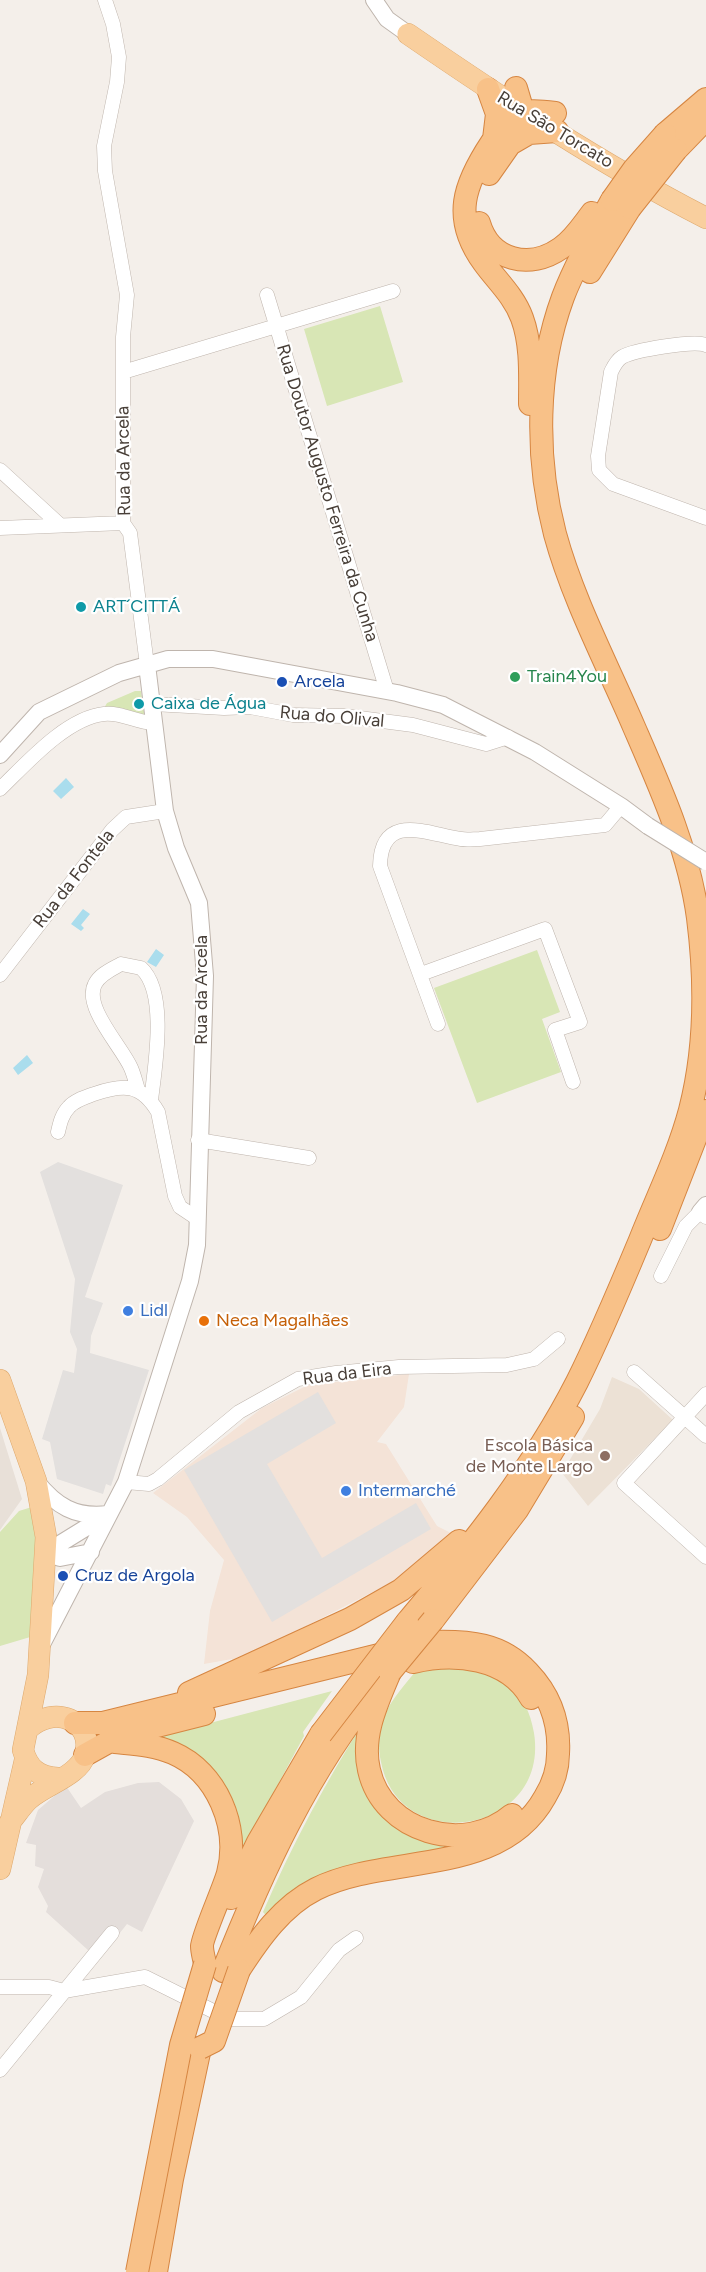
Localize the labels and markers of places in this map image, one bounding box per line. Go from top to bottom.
place label: ART´CITTÁ [93,596,180,618]
marker: ART´CITTÁ [74,600,88,614]
place label: Train4You [527,666,607,688]
marker: Train4You [508,670,522,684]
place label: Arcela [294,671,345,693]
marker: Arcela [275,675,289,689]
place label: Caixa de Água [151,693,266,715]
marker: Caixa de Água [132,697,146,711]
place label: Lidl [140,1300,168,1322]
marker: Lidl [121,1304,135,1318]
place label: Neca Magalhães [216,1310,349,1332]
marker: Neca Magalhães [197,1314,211,1328]
place label: Escola Básica de Monte Largo [466,1435,593,1478]
marker: Escola Básica de Monte Largo [598,1449,612,1463]
place label: Intermarché [358,1480,456,1502]
marker: Intermarché [339,1484,353,1498]
place label: Cruz de Argola [75,1565,195,1587]
marker: Cruz de Argola [56,1569,70,1583]

